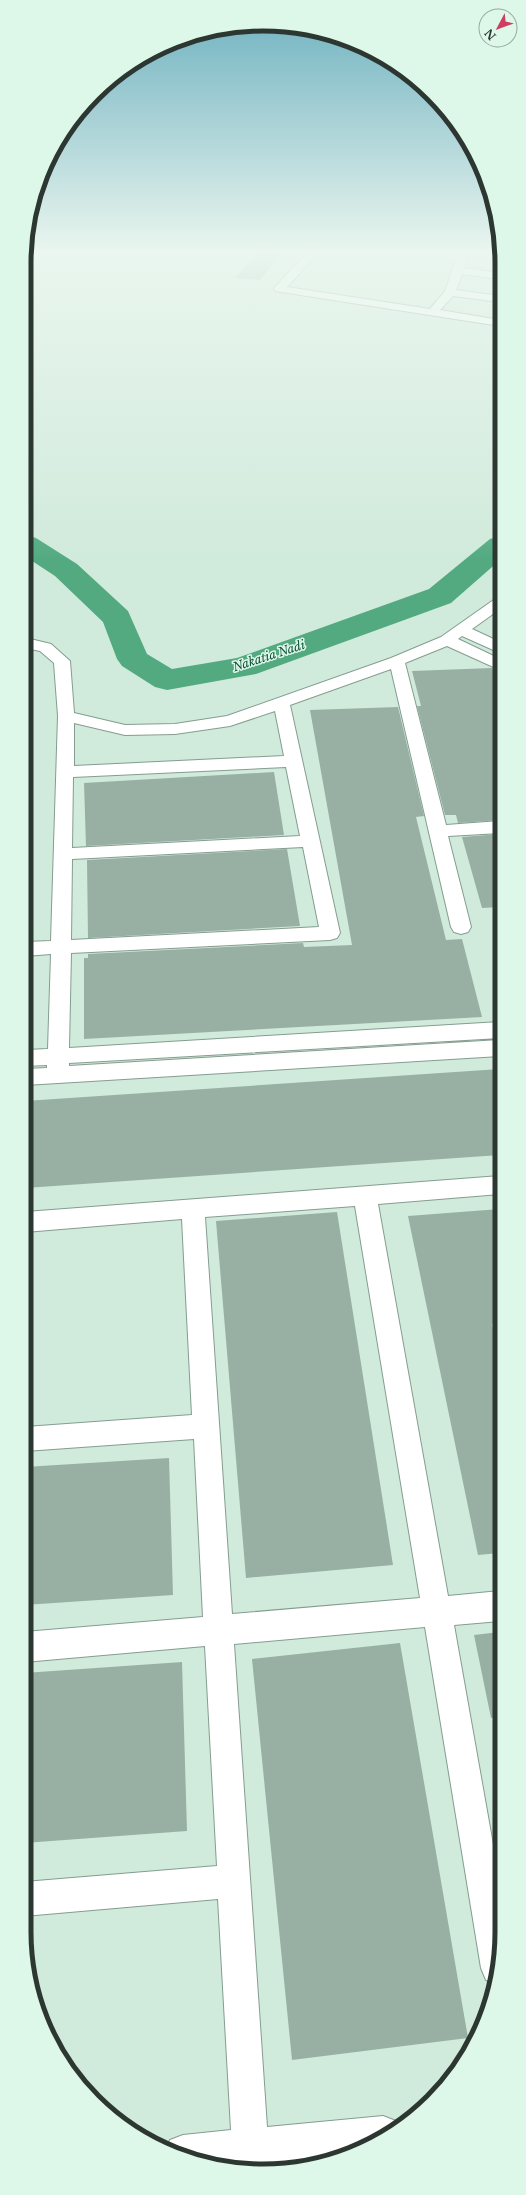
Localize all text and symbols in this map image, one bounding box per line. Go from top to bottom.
north arrow [478,8,518,48]
text: N [481,26,499,43]
water label: Nakatia Nadi [230,636,308,675]

